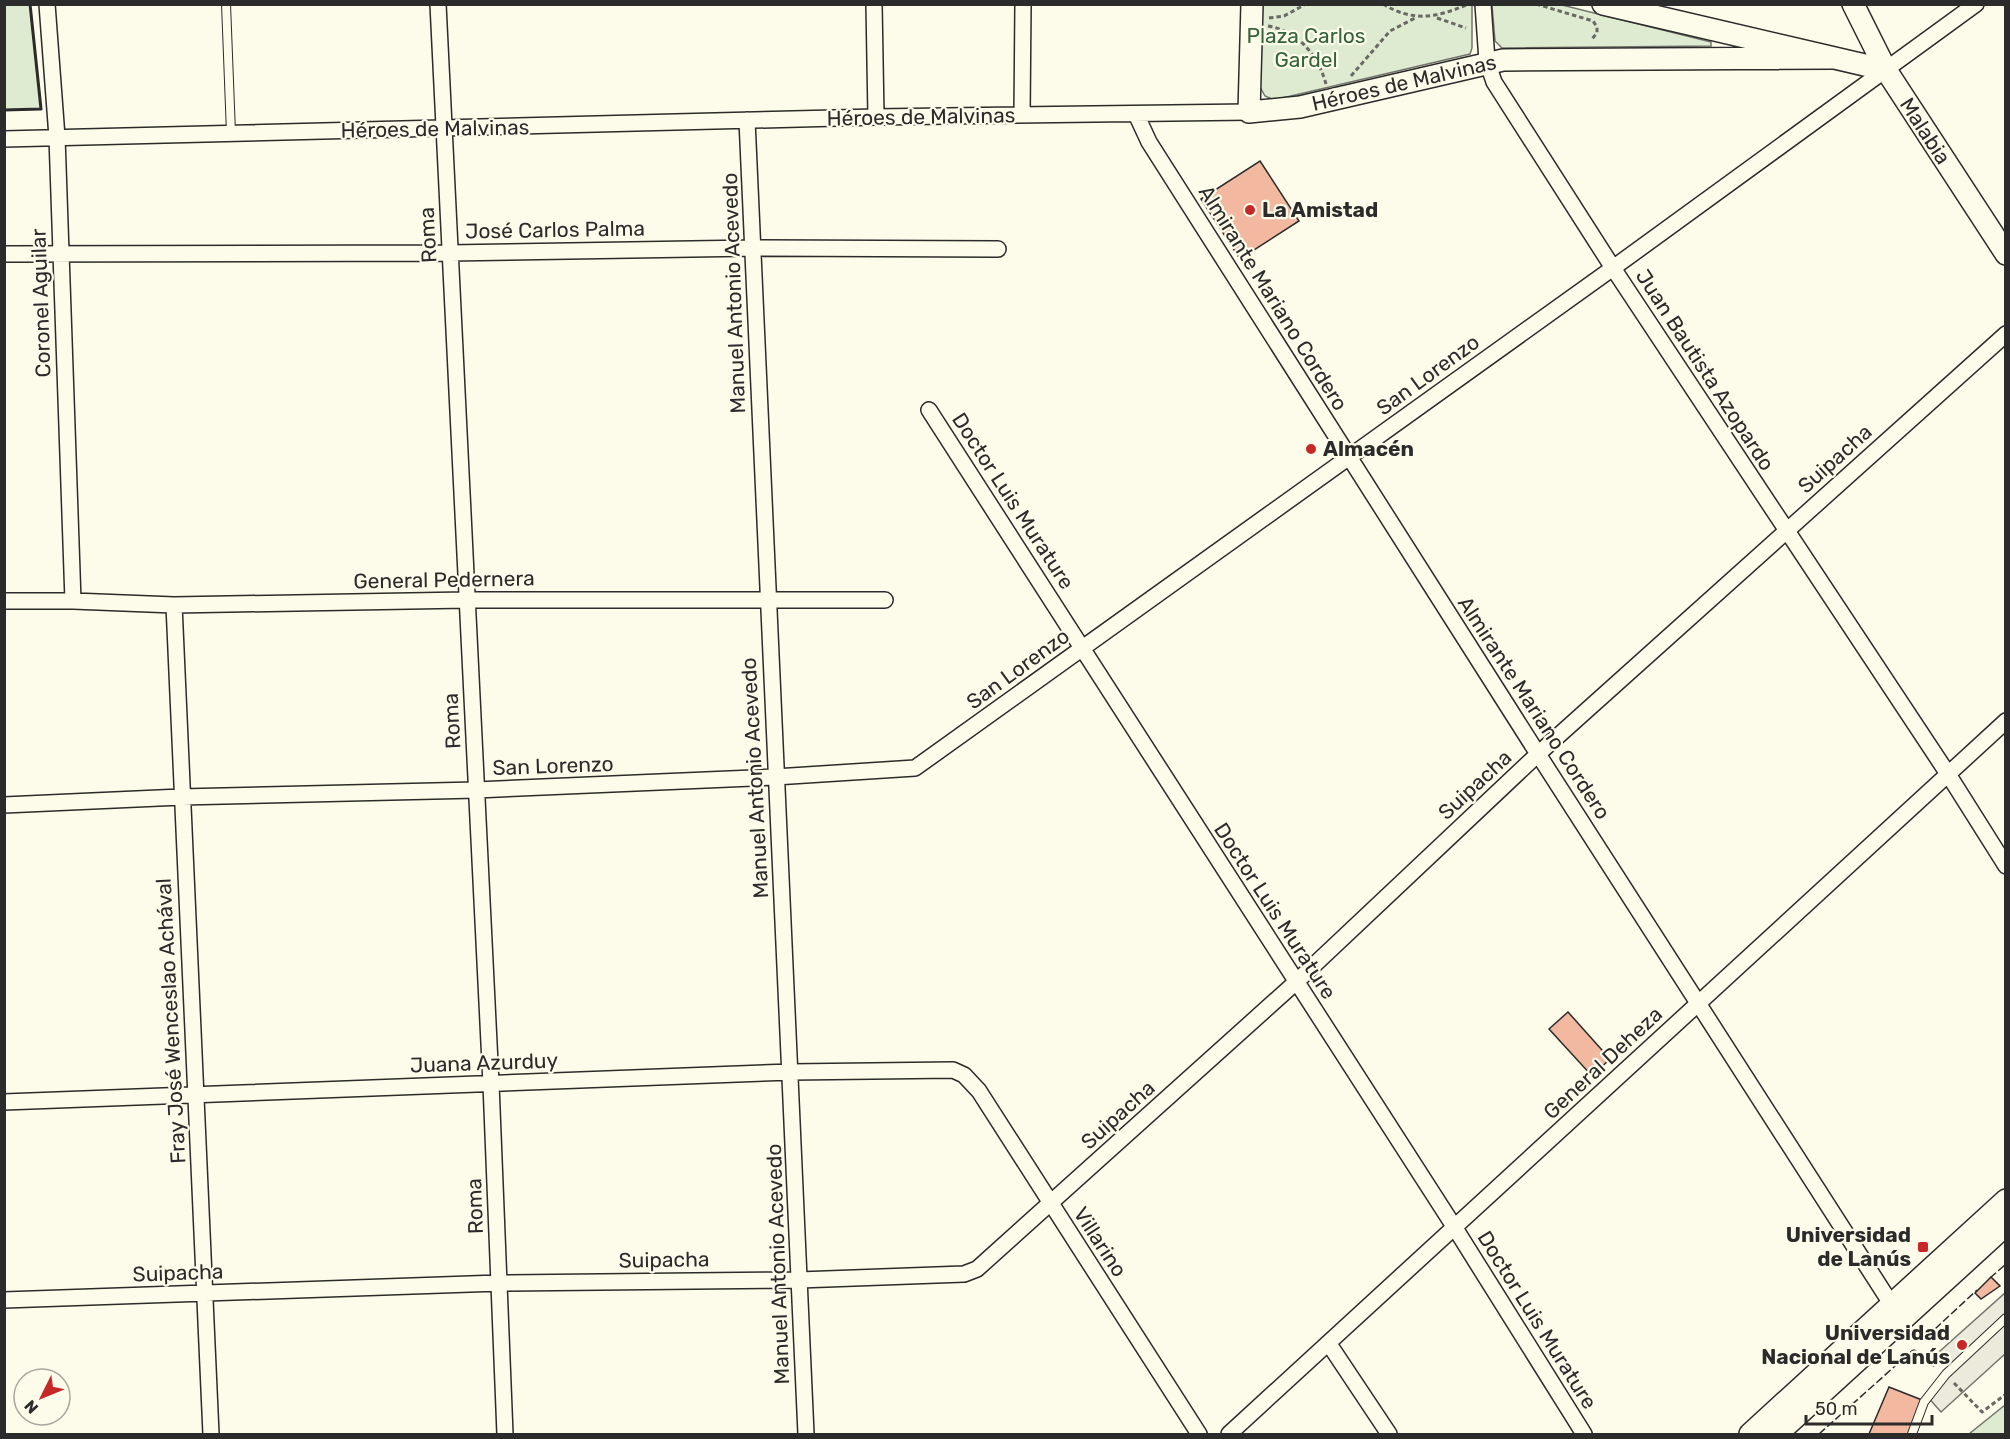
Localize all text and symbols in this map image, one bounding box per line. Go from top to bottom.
park label: Plaza Carlos Gardel [1246,23,1366,72]
street label: Héroes de Malvinas [1309,49,1499,116]
street label: Malabia [1895,93,1956,169]
street label: Héroes de Malvinas [826,102,1016,131]
street label: Héroes de Malvinas [340,114,530,143]
street label: Manuel Antonio Acevedo [717,172,750,414]
street label: Almirante Mariano Cordero [1194,181,1353,415]
place label: La Amistad [1262,197,1378,222]
marker: La Amistad [1243,203,1257,217]
street label: Roma [414,206,441,264]
street label: José Carlos Palma [465,215,645,244]
street label: Coronel Aguilar [25,228,56,378]
street label: Juan Bautista Azopardo [1631,264,1780,475]
street label: San Lorenzo [1371,329,1484,420]
street label: Doctor Luis Murature [947,408,1080,594]
street label: Suipacha [1793,419,1877,498]
place label: Almacén [1323,436,1414,461]
marker: Almacén [1304,442,1318,456]
street label: General Pedernera [353,565,535,594]
street label: Almirante Mariano Cordero [1453,592,1616,824]
street label: San Lorenzo [961,623,1074,714]
street label: Manuel Antonio Acevedo [736,657,773,899]
street label: Roma [438,692,465,750]
street label: Suipacha [1433,745,1516,825]
street label: San Lorenzo [492,751,614,780]
street label: Doctor Luis Murature [1209,818,1342,1004]
street label: Fray José Wenceslao Achával [151,878,190,1164]
street label: General Deheza [1538,1001,1667,1124]
street label: Juana Azurduy [409,1047,559,1078]
street label: Suipacha [1076,1075,1160,1154]
street label: Manuel Antonio Acevedo [761,1143,794,1385]
street label: Roma [461,1178,488,1234]
street label: Villarino [1069,1202,1132,1281]
place label: Universidad de Lanús [1786,1222,1911,1271]
street label: Doctor Luis Murature [1472,1226,1602,1413]
marker: Universidad de Lanús [1916,1240,1930,1254]
street label: Suipacha [618,1246,710,1273]
street label: Suipacha [132,1258,224,1287]
place label: Universidad Nacional de Lanús [1761,1320,1950,1369]
marker: Universidad Nacional de Lanús [1955,1338,1969,1352]
north arrow [12,1367,72,1427]
scale bar [1806,1388,1932,1426]
text: N [21,1396,42,1418]
text: 50 m [1815,1398,1858,1420]

